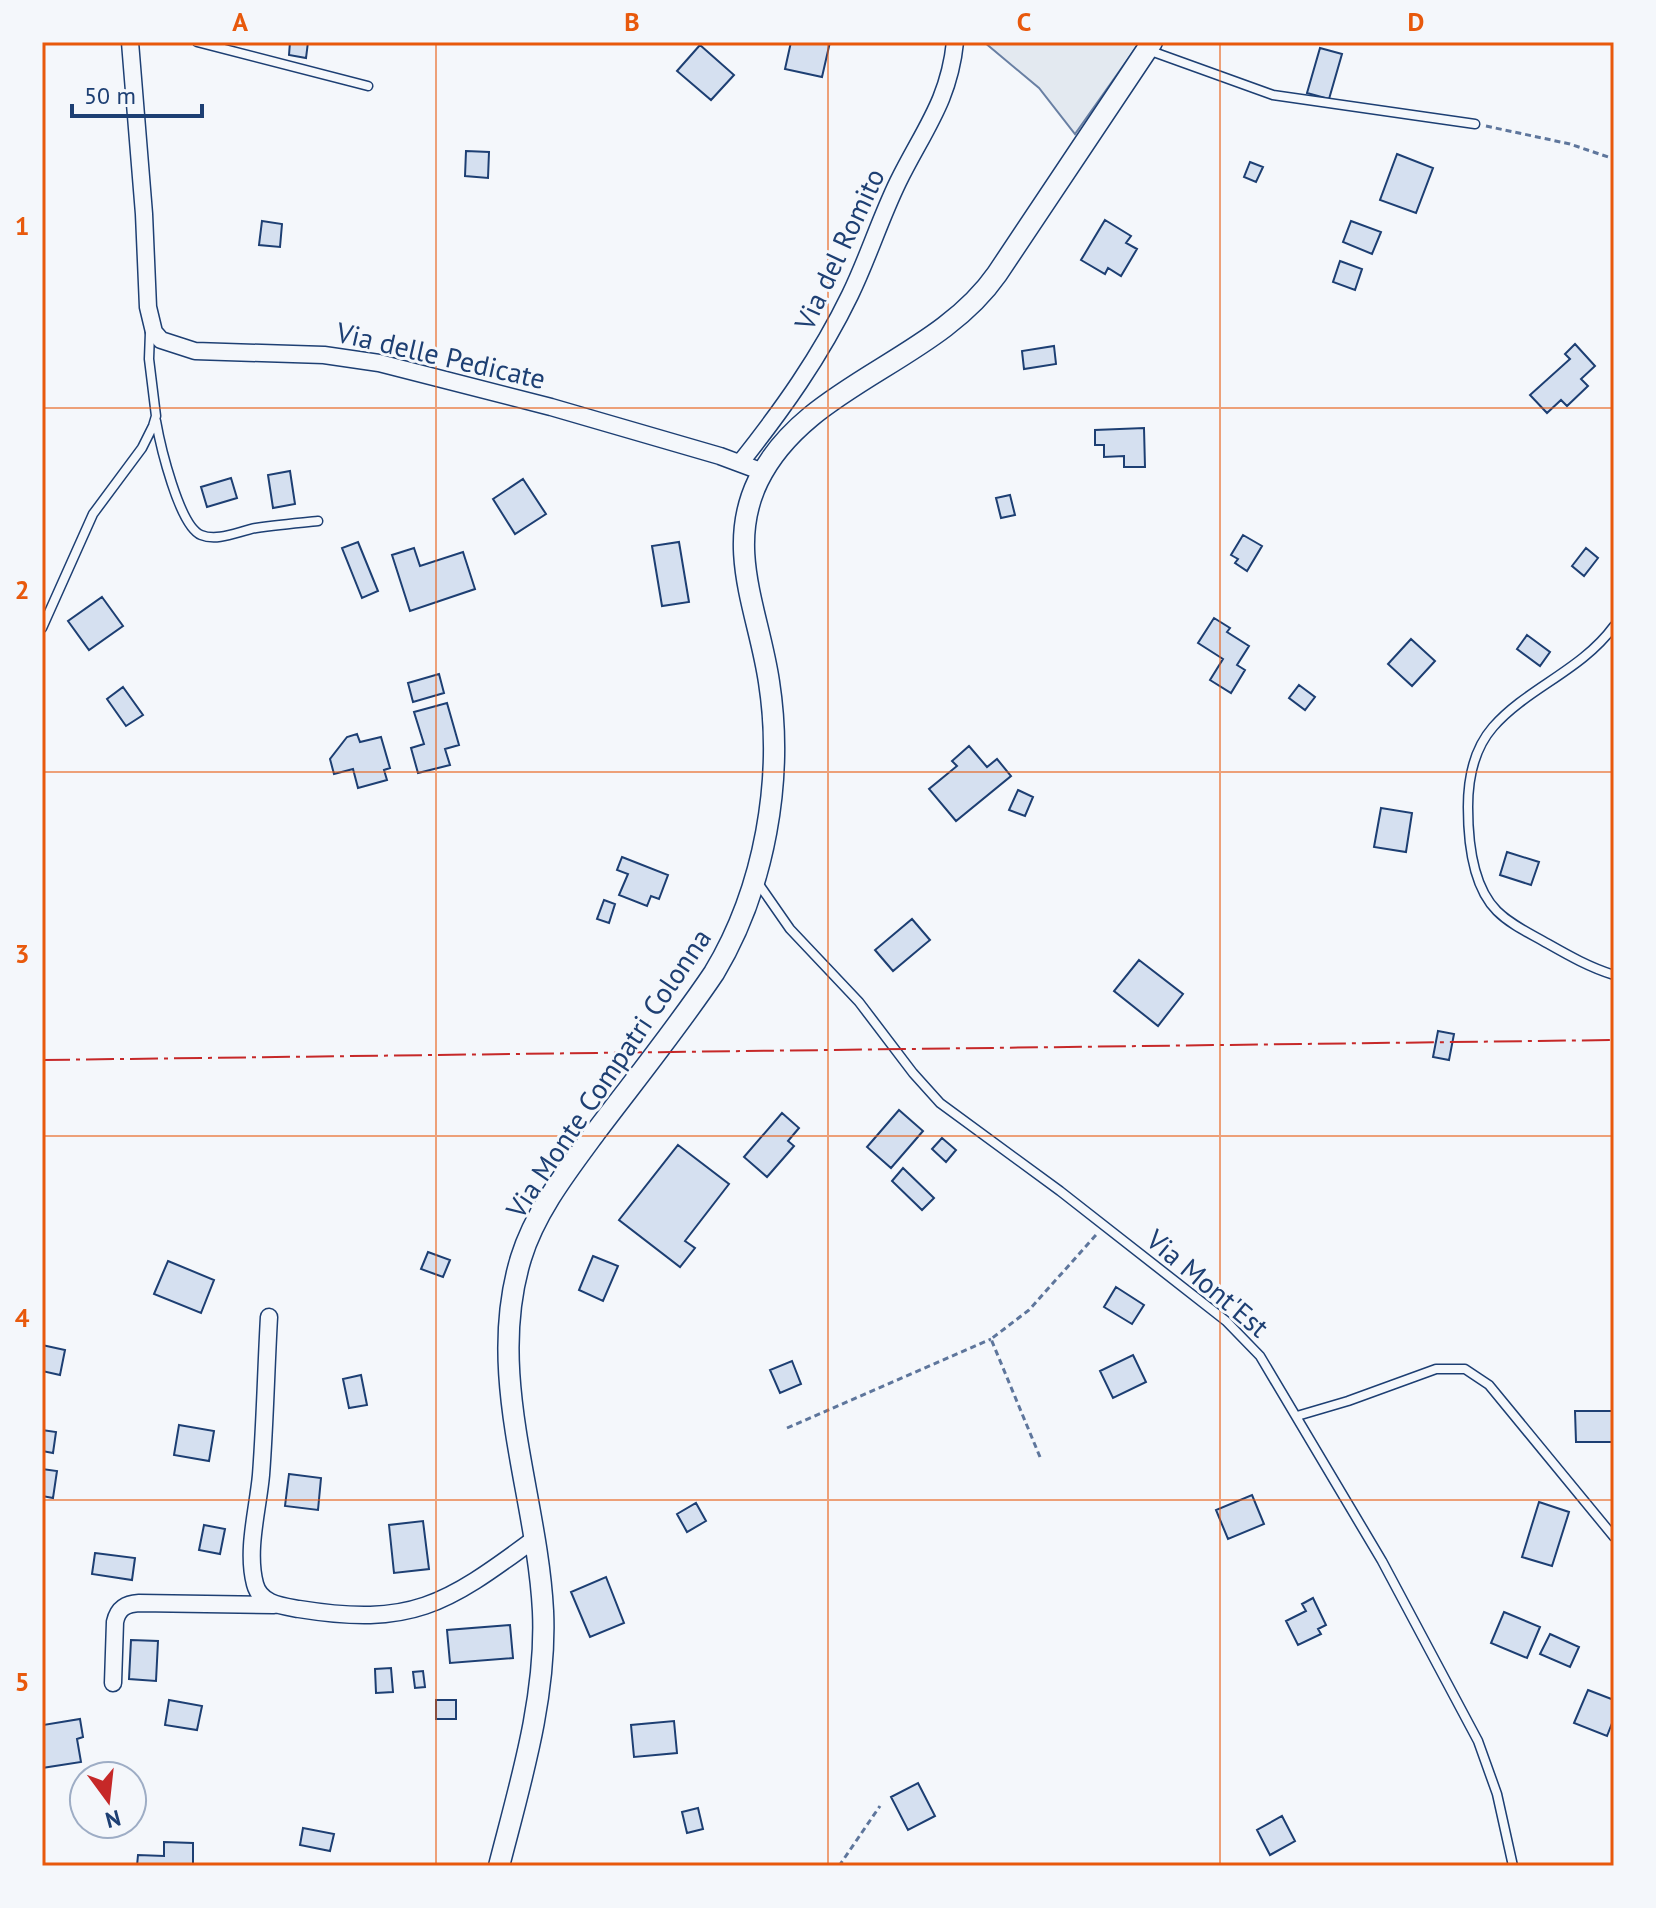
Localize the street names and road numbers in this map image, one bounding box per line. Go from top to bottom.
street label: Via del Romito [785,162,893,337]
street label: Via delle Pedicate [332,313,549,397]
street label: Via Monte Compatri Colonna [497,921,719,1226]
street label: Via Mont'Est [1138,1220,1277,1345]

